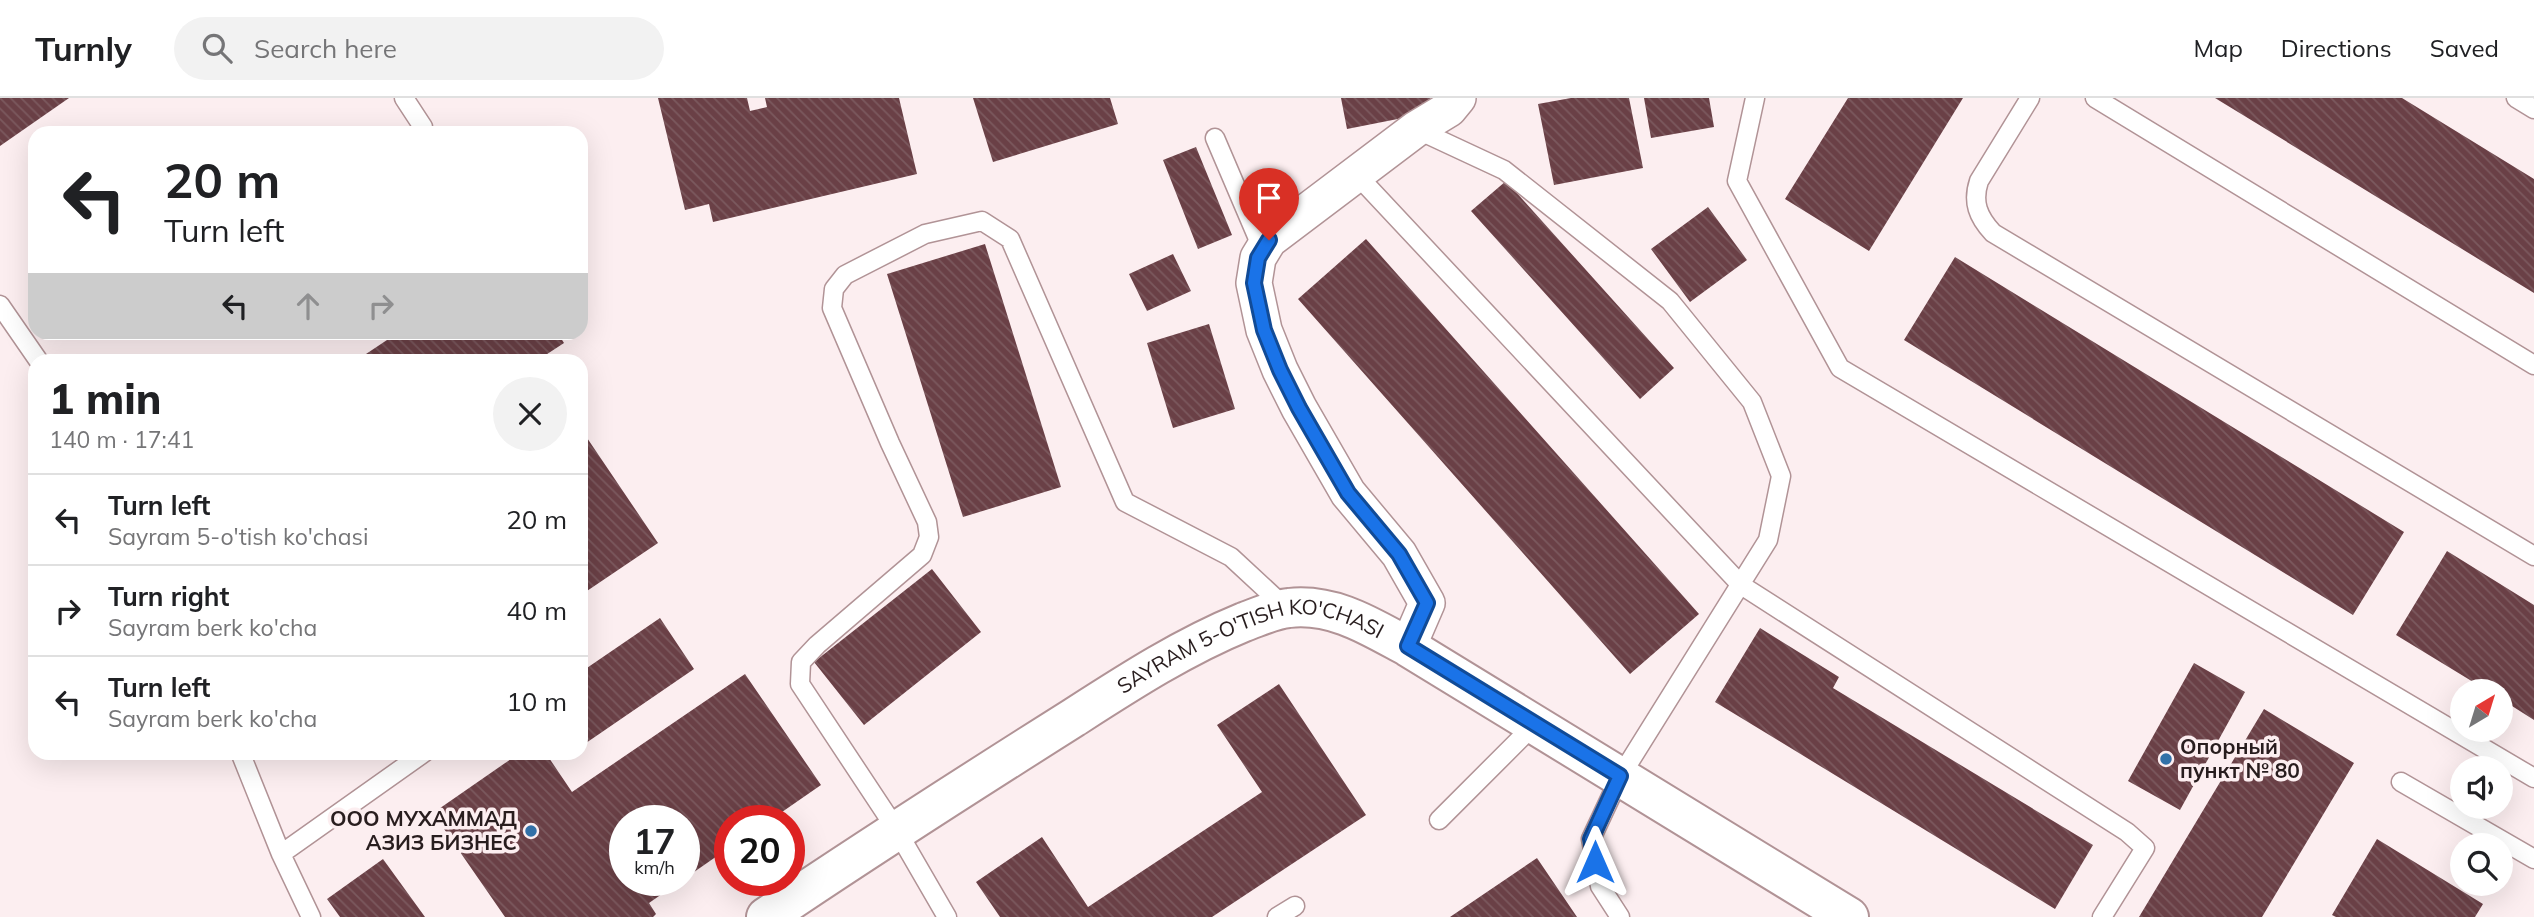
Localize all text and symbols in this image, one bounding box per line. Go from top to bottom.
search box [174,17,664,80]
text: Turnly [35,28,132,69]
icon: search [198,29,236,67]
text: Search here [254,32,397,65]
text: Map [2193,33,2243,63]
text: Directions [2281,33,2392,63]
text: Saved [2430,33,2499,63]
text: 20 m [164,149,280,210]
icon: left [49,154,140,245]
pin [1239,168,1299,240]
icon: arrive [1250,179,1288,217]
text: Turn left [164,210,284,250]
icon: left [216,287,254,325]
icon: ahead [289,287,327,325]
icon: right [362,287,400,325]
text: 1 min [49,372,162,425]
button: close [493,377,567,451]
text: 140 m · 17:41 [49,425,194,454]
text: Turn left [108,489,210,522]
icon: left [49,501,87,539]
text: 20 m [506,503,567,536]
text: Sayram 5-o'tish ko'chasi [108,522,368,551]
text: Turn right [108,580,229,613]
icon: right [49,592,87,630]
street label: SAYRAM 5-O'TISH KO'CHASI [1112,593,1389,699]
text: 40 m [506,594,567,627]
text: Sayram berk ko'cha [108,613,317,642]
text: Turn left [108,671,210,704]
north arrow [2450,679,2513,742]
map controls [2450,679,2513,896]
icon: left [49,683,87,721]
text: 10 m [506,685,567,718]
text: Sayram berk ko'cha [108,704,317,733]
place label: Опорный пункт № 80 [2180,733,2300,783]
marker: Опорный пункт № 80 [2158,751,2174,767]
button: sound [2450,756,2513,819]
place label: ООО МУХАММАД АЗИЗ БИЗНЕС [330,805,517,855]
speed limit sign: 20 [714,805,805,896]
text: 17 [633,819,676,863]
marker: ООО МУХАММАД АЗИЗ БИЗНЕС [523,823,539,839]
position arrow [1558,825,1632,899]
button: search [2450,833,2513,896]
text: km/h [634,856,675,879]

